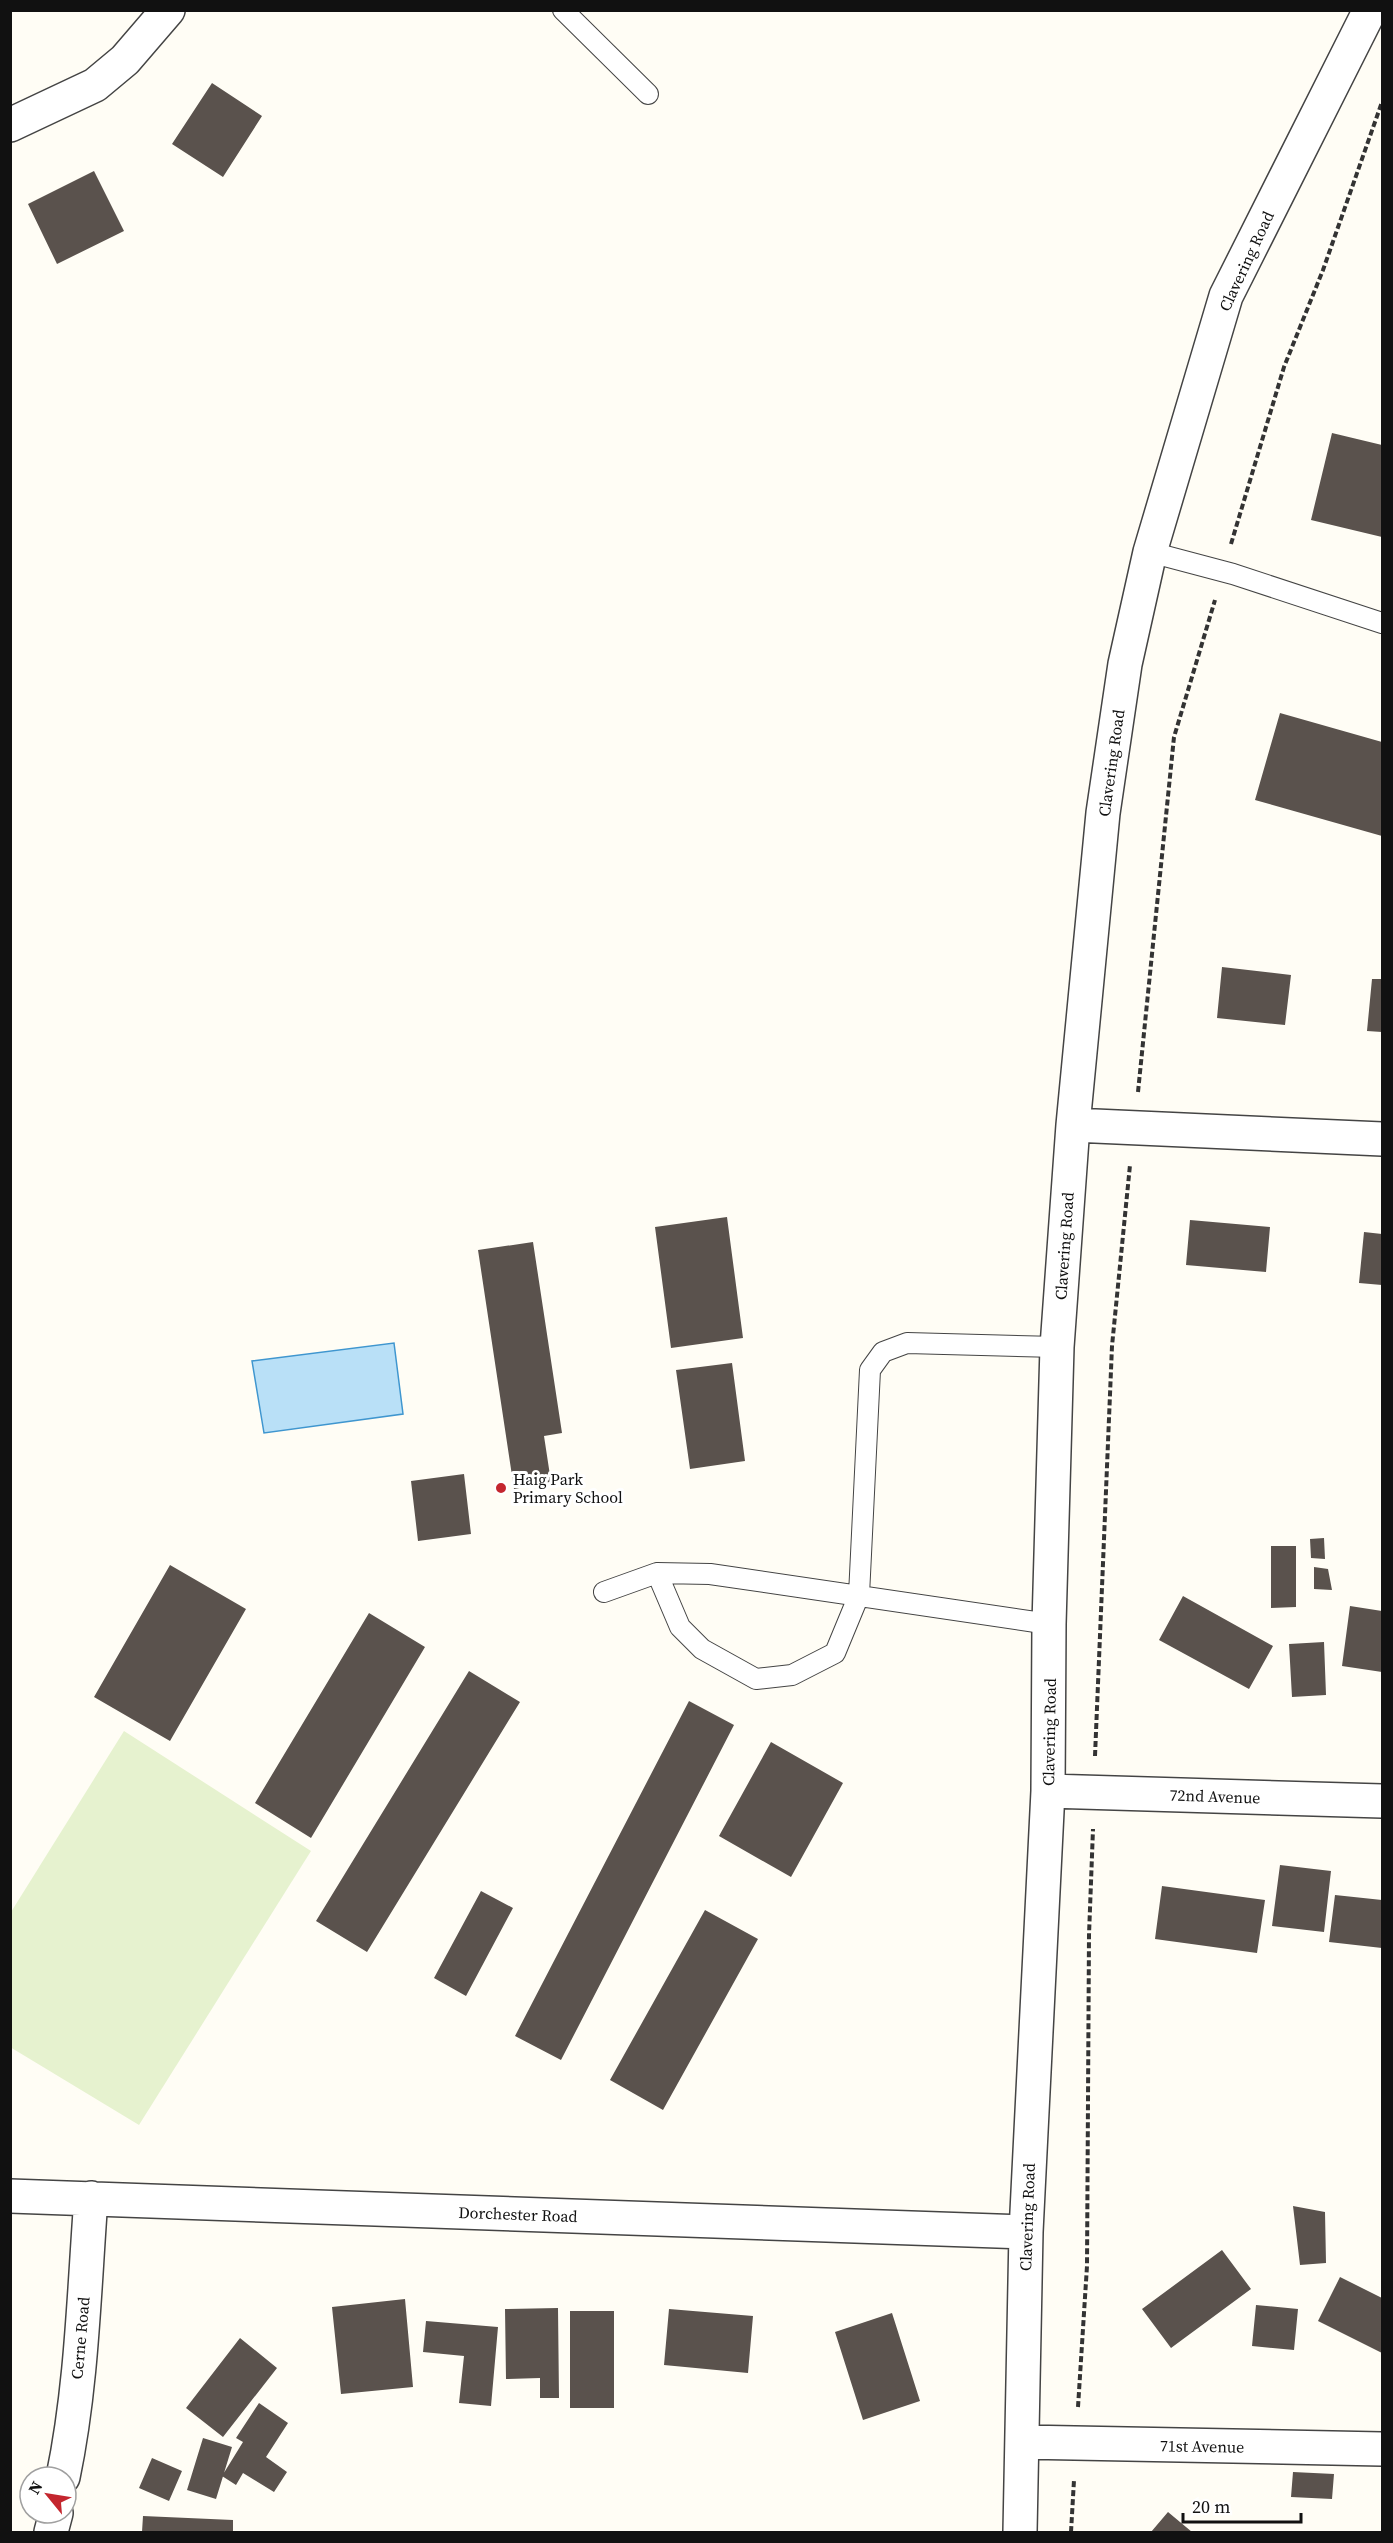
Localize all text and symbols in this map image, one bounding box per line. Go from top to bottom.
street label: Clavering Road [1213,207,1279,315]
street label: Clavering Road [1093,708,1129,818]
street label: Clavering Road [1049,1191,1079,1301]
place label: Haig Park Primary School [513,1468,623,1508]
marker: Haig Park Primary School [494,1481,508,1495]
street label: Clavering Road [1037,1678,1061,1786]
street label: 72nd Avenue [1169,1783,1261,1809]
street label: Clavering Road [1014,2163,1040,2271]
street label: Dorchester Road [458,2201,578,2227]
street label: Cerne Road [65,2296,95,2380]
street label: 71st Avenue [1160,2434,1244,2458]
north arrow [18,2465,78,2525]
text: N [23,2477,48,2498]
scale bar [1183,2486,1302,2524]
text: 20 m [1192,2494,1230,2519]

